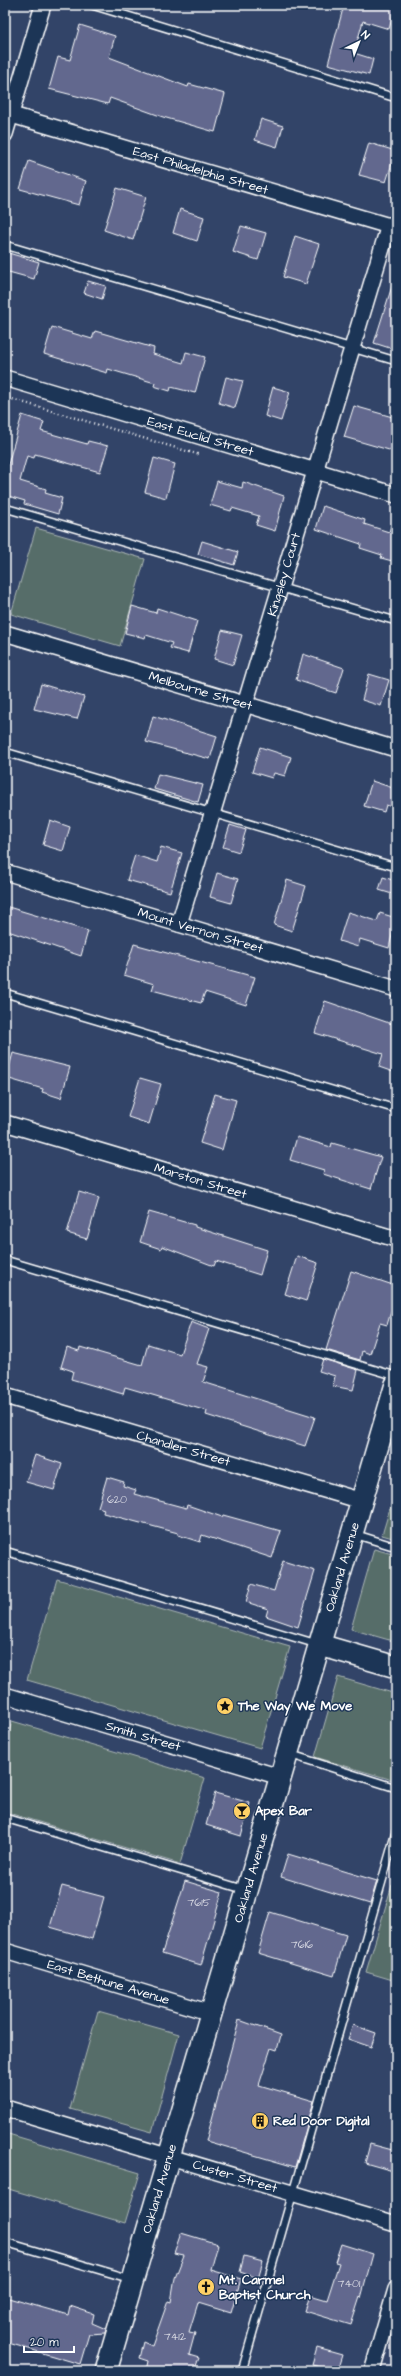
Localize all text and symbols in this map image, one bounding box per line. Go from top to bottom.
north arrow [339,22,379,62]
text: N [358,27,373,43]
street label: East Philadelphia Street [131,142,271,199]
street label: East Euclid Street [145,412,256,461]
street label: Kingsley Court [263,530,305,619]
street label: Melbourne Street [147,667,255,715]
street label: Mount Vernon Street [136,903,266,958]
street label: Marston Street [152,1159,250,1203]
street label: Chandler Street [134,1426,233,1471]
house number: 620 [107,1492,127,1507]
street label: Oakland Avenue [321,1520,364,1614]
place icon: The Way We Move [215,1696,235,1716]
place label: The Way We Move [237,1697,352,1716]
street label: Smith Street [103,1716,183,1756]
bar icon: Apex Bar [232,1801,252,1821]
place label: Apex Bar [255,1802,313,1821]
street label: Oakland Avenue [229,1831,273,1925]
house number: 7615 [188,1895,211,1910]
house number: 7616 [291,1937,313,1952]
street label: East Bethune Avenue [45,1955,172,2009]
building icon: Red Door Digital [250,2111,270,2131]
place label: Red Door Digital [273,2112,370,2132]
street label: Oakland Avenue [138,2142,181,2236]
street label: Custer Street [191,2155,280,2198]
place label: Mt. Carmel Baptist Church [219,2271,311,2305]
house number: 7401 [338,2276,361,2291]
church icon: Mt. Carmel Baptist Church [196,2277,216,2297]
scale bar [24,2328,74,2354]
house number: 7412 [164,2329,187,2344]
text: 20 m [30,2334,59,2351]

